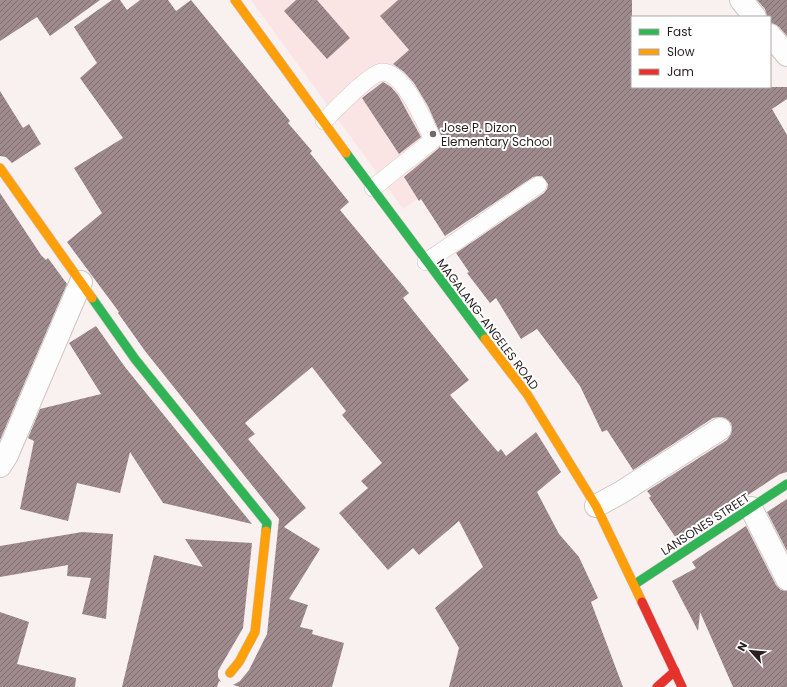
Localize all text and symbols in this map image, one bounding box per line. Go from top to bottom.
legend [631,16,771,88]
text: Fast [667,23,692,40]
text: Slow [667,43,695,60]
text: Jam [667,63,694,80]
place label: Jose P. Dizon Elementary School [441,119,552,150]
marker: Jose P. Dizon Elementary School [428,129,438,139]
street label: MAGALANG-ANGELES ROAD [433,255,543,393]
street label: LANSONES STREET [657,489,753,559]
north arrow [731,631,771,671]
text: N [733,639,751,654]

